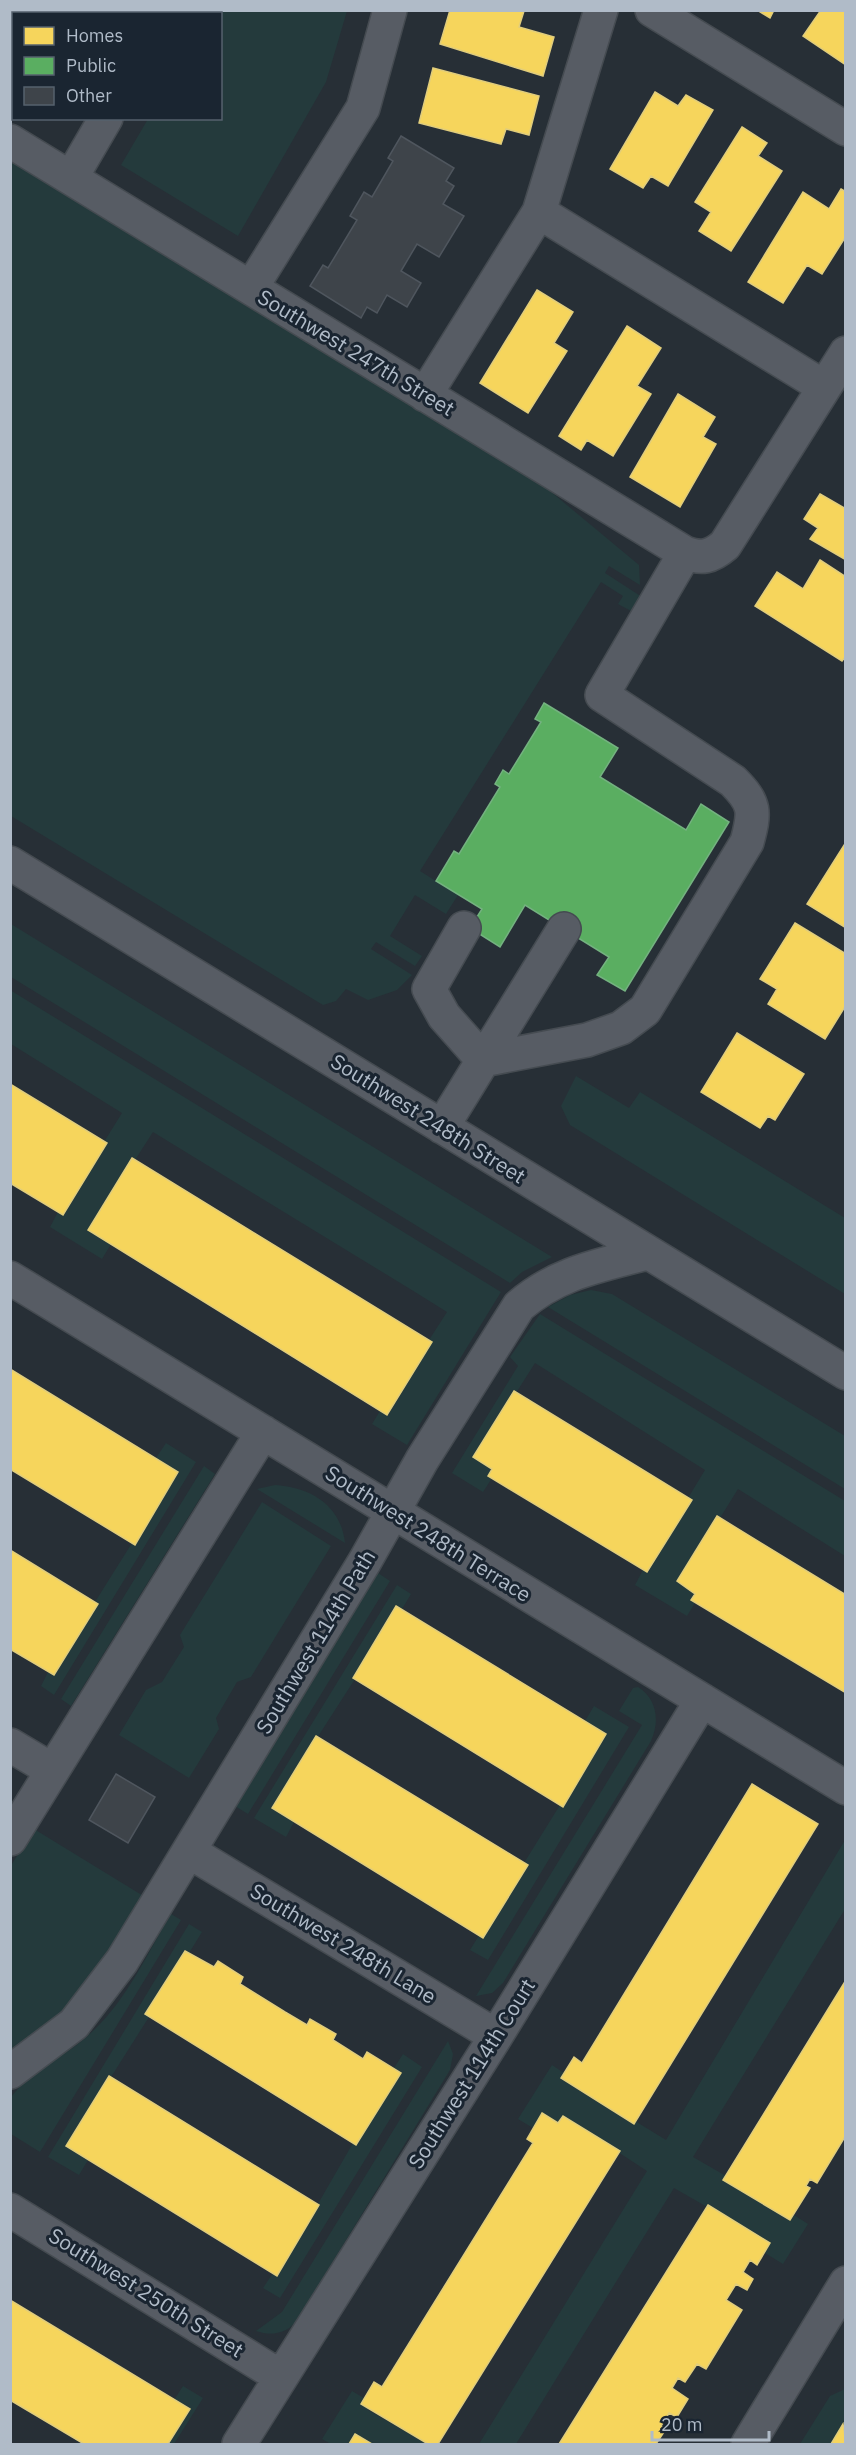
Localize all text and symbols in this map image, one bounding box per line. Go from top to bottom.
legend [12,12,222,120]
text: Homes [66,24,123,47]
text: Public [66,54,116,77]
text: Other [66,84,112,107]
street label: Southwest 247th Street [253,282,460,422]
street label: Southwest 248th Street [326,1047,531,1190]
street label: Southwest 248th Terrace [320,1458,537,1608]
street label: Southwest 114th Path [249,1544,381,1739]
street label: Southwest 248th Lane [245,1876,442,2010]
street label: Southwest 114th Court [401,1973,541,2174]
street label: Southwest 250th Street [44,2221,249,2364]
scale bar [652,2404,769,2442]
text: 20 m [661,2413,703,2436]

